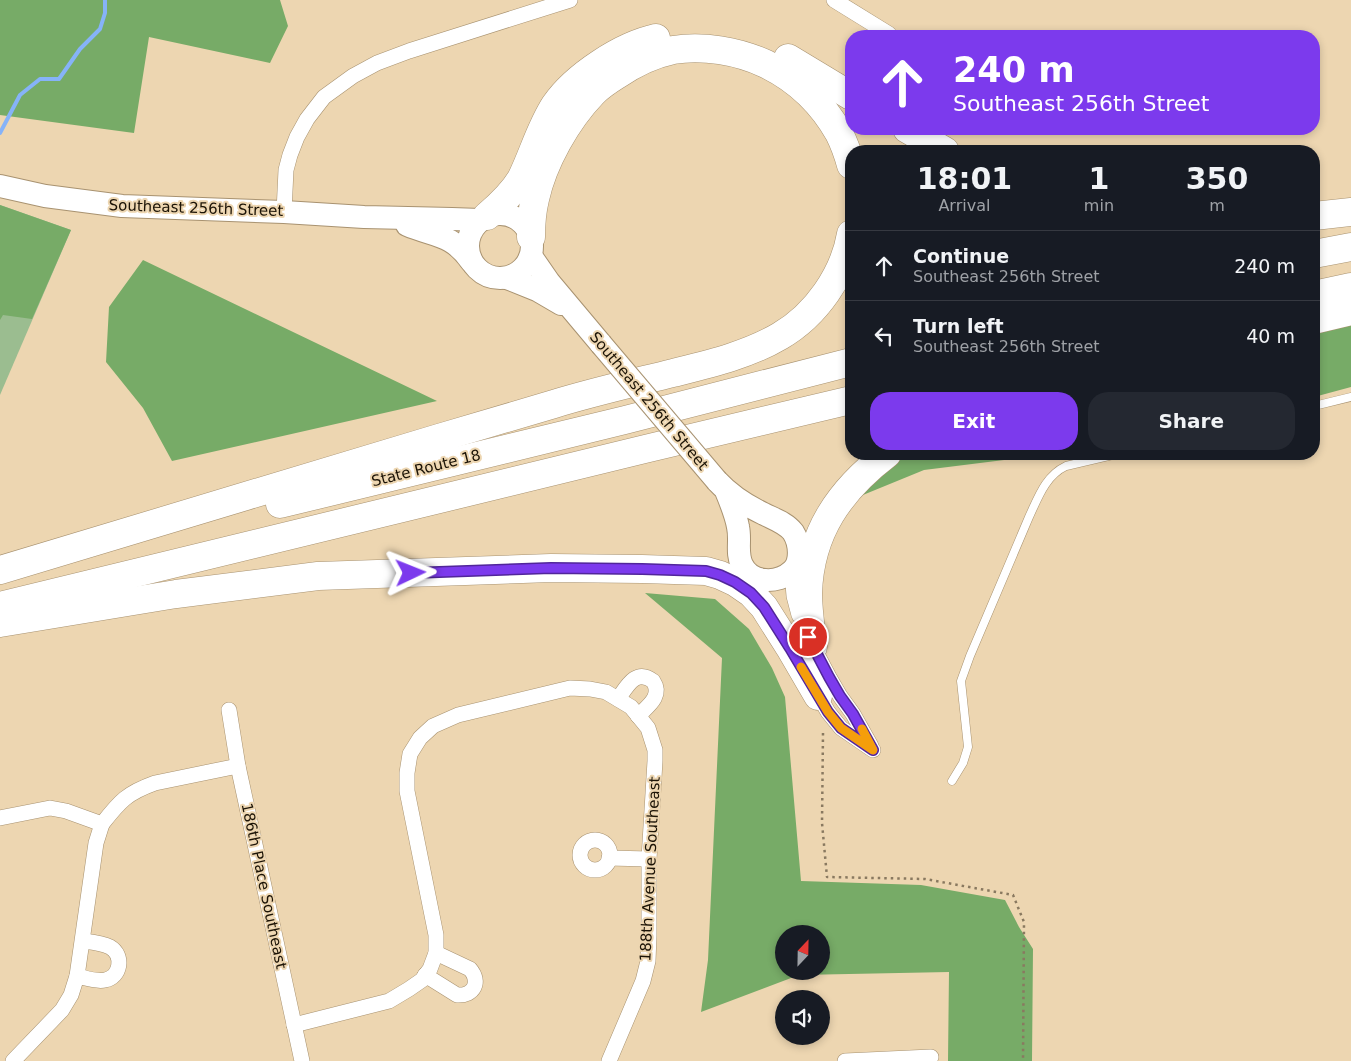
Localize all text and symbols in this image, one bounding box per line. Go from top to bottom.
icon: ahead [870,50,935,115]
text: 240 m [953,50,1075,90]
text: Southeast 256th Street [953,91,1209,116]
text: 18:01 [917,161,1012,196]
text: 1 [1088,161,1109,196]
text: 350 [1186,161,1248,196]
street label: Southeast 256th Street [108,196,284,220]
text: Arrival [938,196,990,215]
text: min [1084,196,1114,215]
text: m [1209,196,1225,215]
text: Continue [913,245,1009,267]
icon: ahead [870,252,898,280]
text: 240 m [1234,255,1295,277]
text: Southeast 256th Street [913,267,1100,286]
text: Turn left [913,315,1004,337]
icon: left [870,322,898,350]
text: 40 m [1246,325,1295,347]
street label: Southeast 256th Street [586,328,712,474]
text: Southeast 256th Street [913,337,1100,356]
button: Exit [870,392,1078,450]
button: Share [1088,392,1295,450]
street label: State Route 18 [370,446,482,490]
position arrow [384,546,436,598]
pin [787,616,829,658]
icon: arrive [794,623,822,651]
street label: 188th Avenue Southeast [636,776,664,962]
street label: 186th Place Southeast [238,801,290,971]
north arrow [775,925,830,980]
map controls [775,925,830,1045]
button: sound [775,990,830,1045]

